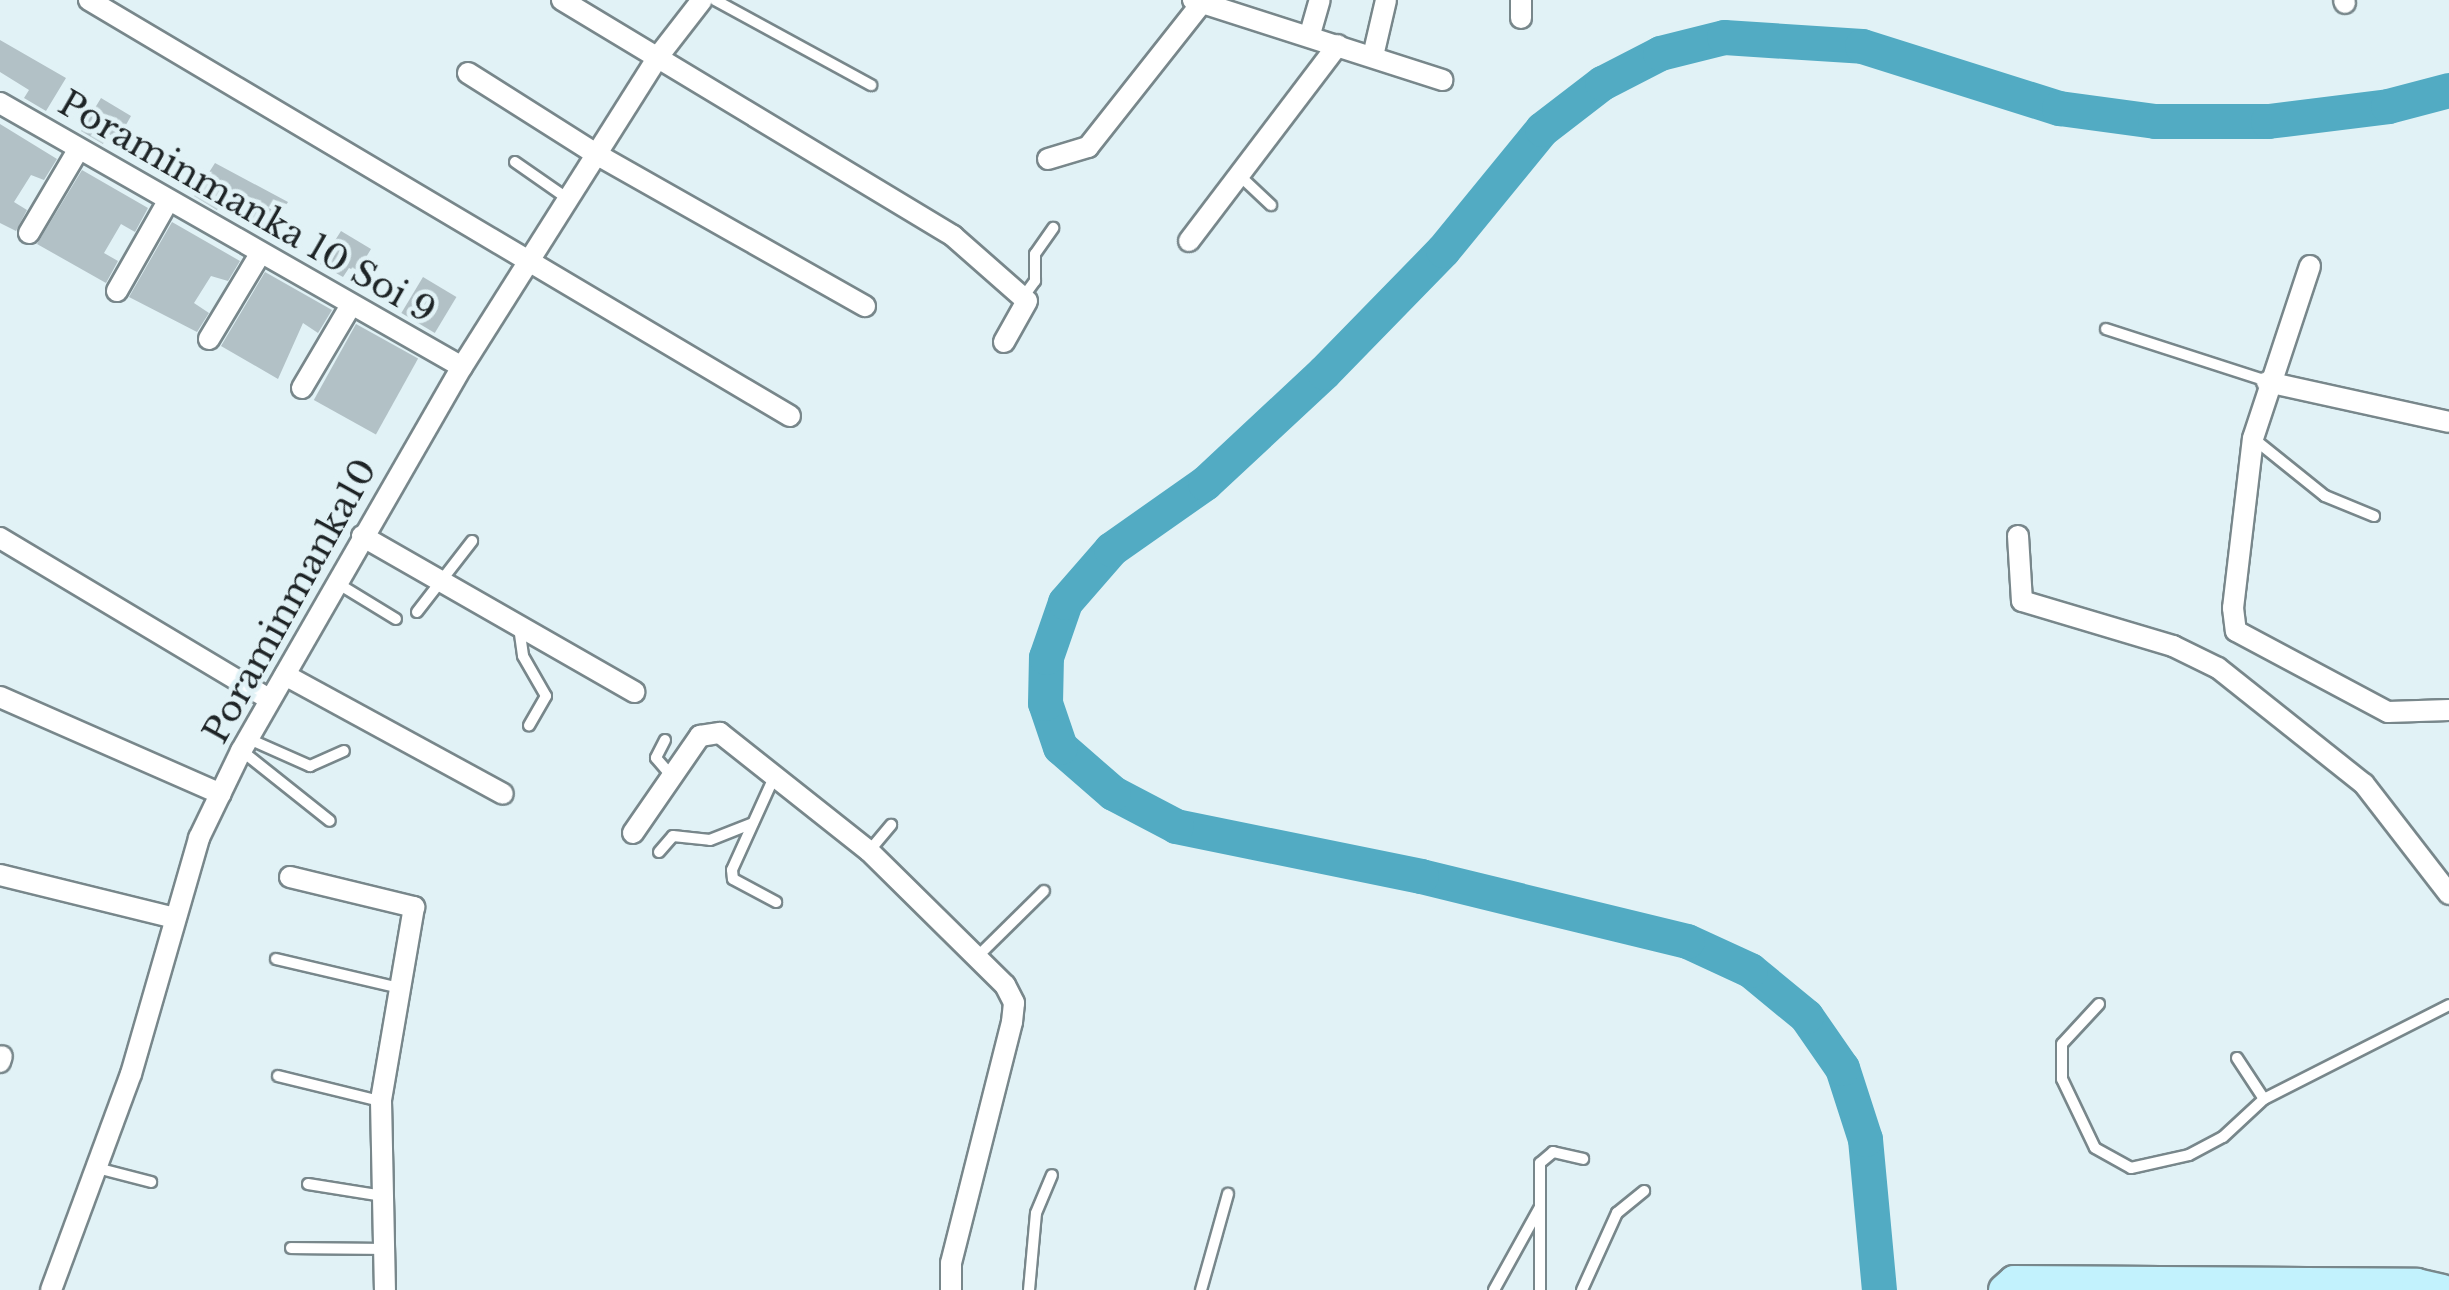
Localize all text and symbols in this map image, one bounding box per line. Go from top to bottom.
street label: Poraminmanka 10 Soi 9 [51,82,443,332]
street label: Poraminmanka10 [195,452,385,750]

